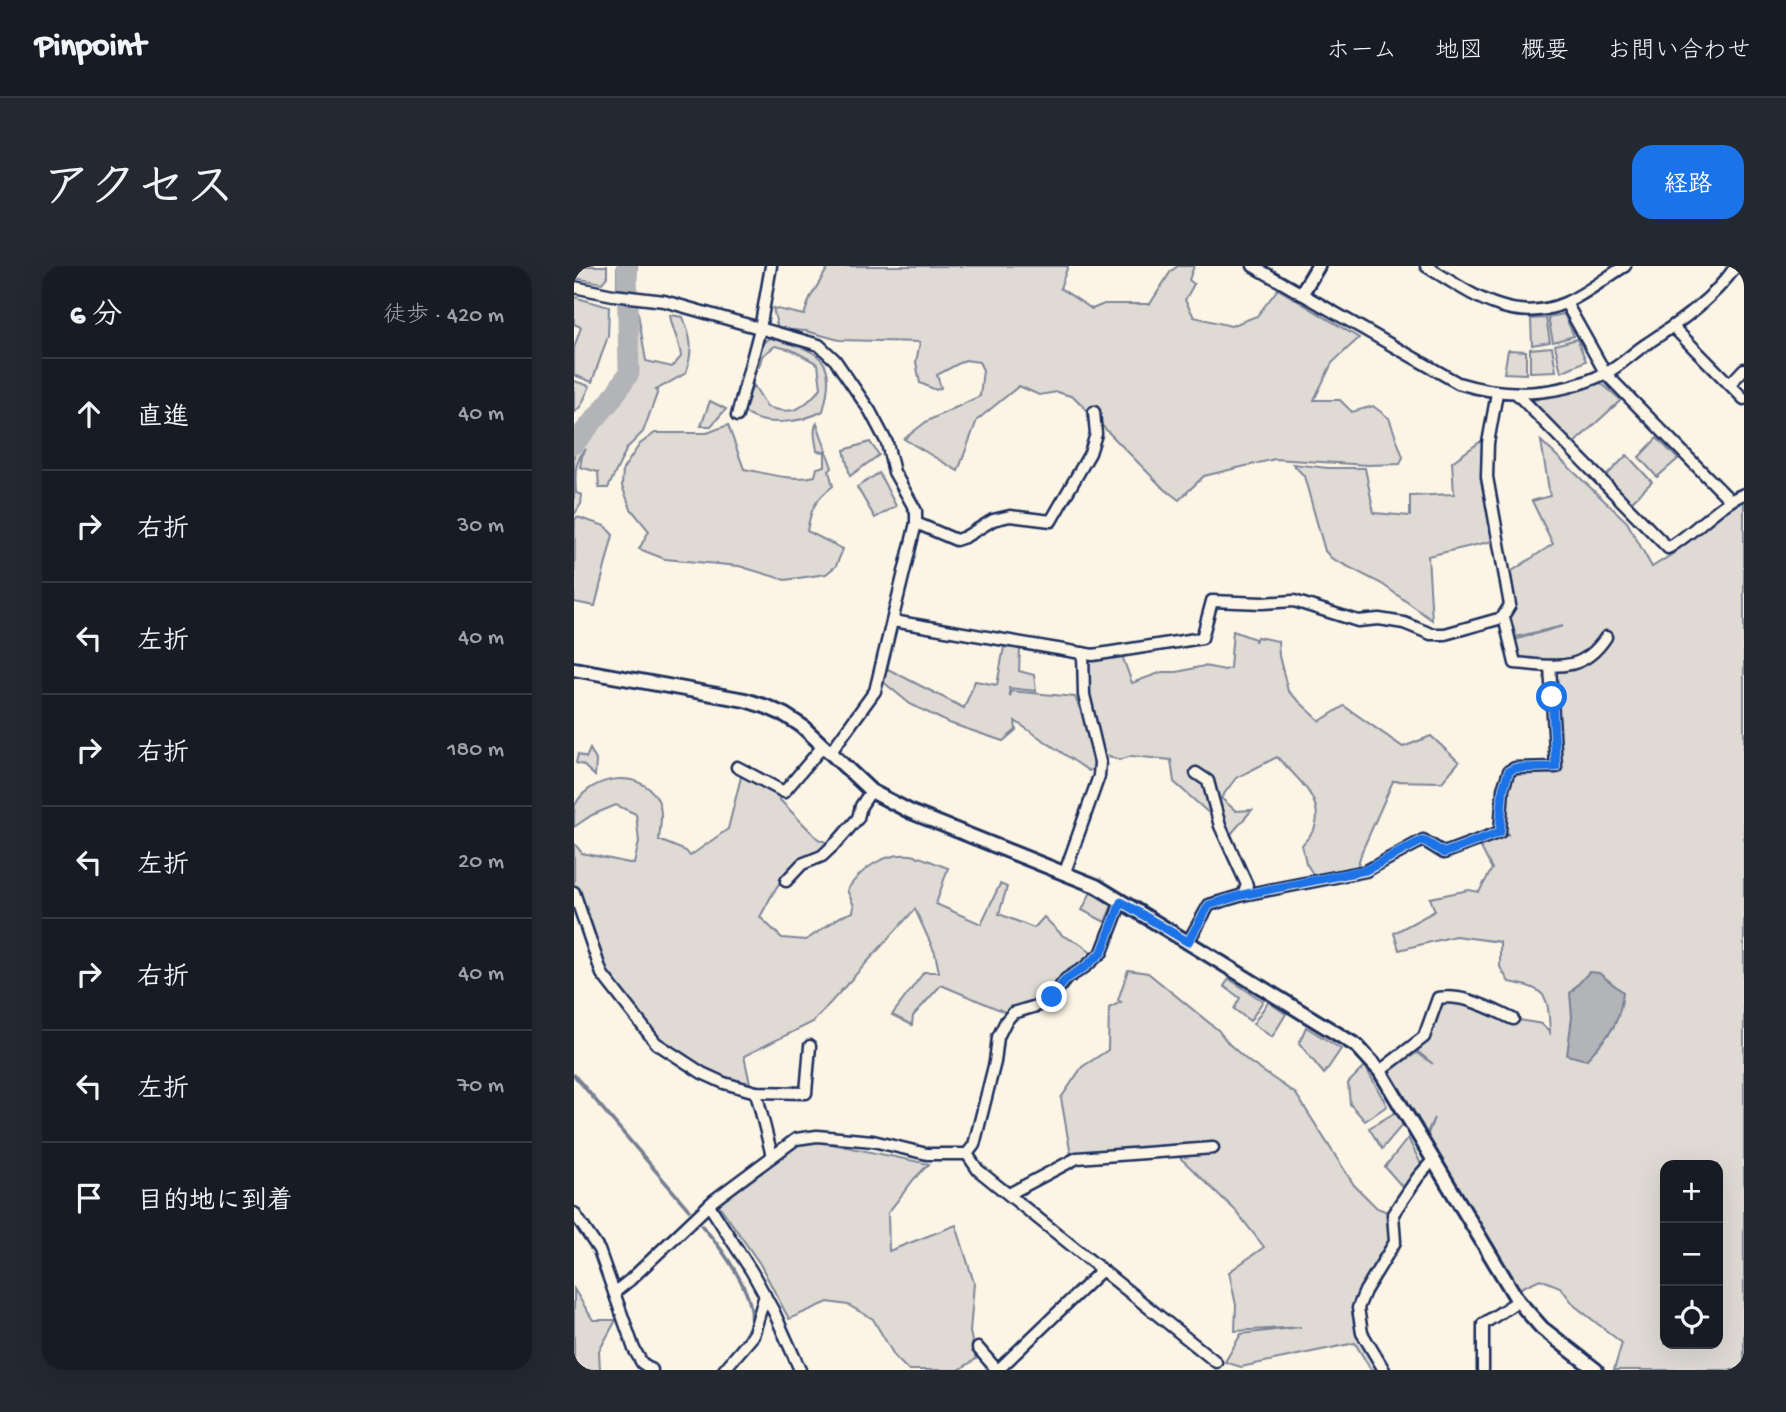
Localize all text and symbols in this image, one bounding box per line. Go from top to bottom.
text: Pinpoint [35,29,146,67]
text: ホーム [1326,38,1397,67]
text: 地図 [1435,38,1483,67]
text: 概要 [1521,38,1569,67]
text: お問い合わせ [1607,38,1751,67]
button: 経路 [1632,145,1744,219]
text: アクセス [42,163,235,221]
text: 6 分 [70,300,122,335]
text: 徒歩 · 420 m [383,303,504,330]
icon: ahead [70,395,108,433]
text: 40 m [458,401,504,428]
text: 直進 [137,404,189,435]
icon: right [70,507,108,545]
text: 30 m [457,513,504,540]
text: 右折 [137,516,189,547]
icon: left [70,619,108,657]
text: 40 m [458,625,504,652]
text: 左折 [137,628,189,659]
route start [1536,681,1567,712]
icon: right [70,731,108,769]
text: 180 m [447,737,504,764]
text: 右折 [137,740,189,771]
icon: left [70,843,108,881]
text: 20 m [458,849,504,876]
text: 左折 [137,852,189,883]
icon: right [70,955,108,993]
text: 40 m [458,961,504,988]
text: 右折 [137,964,189,995]
route end [1036,981,1067,1012]
icon: left [70,1067,108,1105]
text: 70 m [457,1073,504,1100]
text: 左折 [137,1076,189,1107]
map controls [1660,1160,1723,1349]
button: + [1660,1160,1723,1223]
icon: arrive [70,1179,108,1217]
text: 目的地に到着 [137,1188,293,1219]
button: − [1660,1223,1723,1286]
button: locate [1660,1286,1723,1349]

